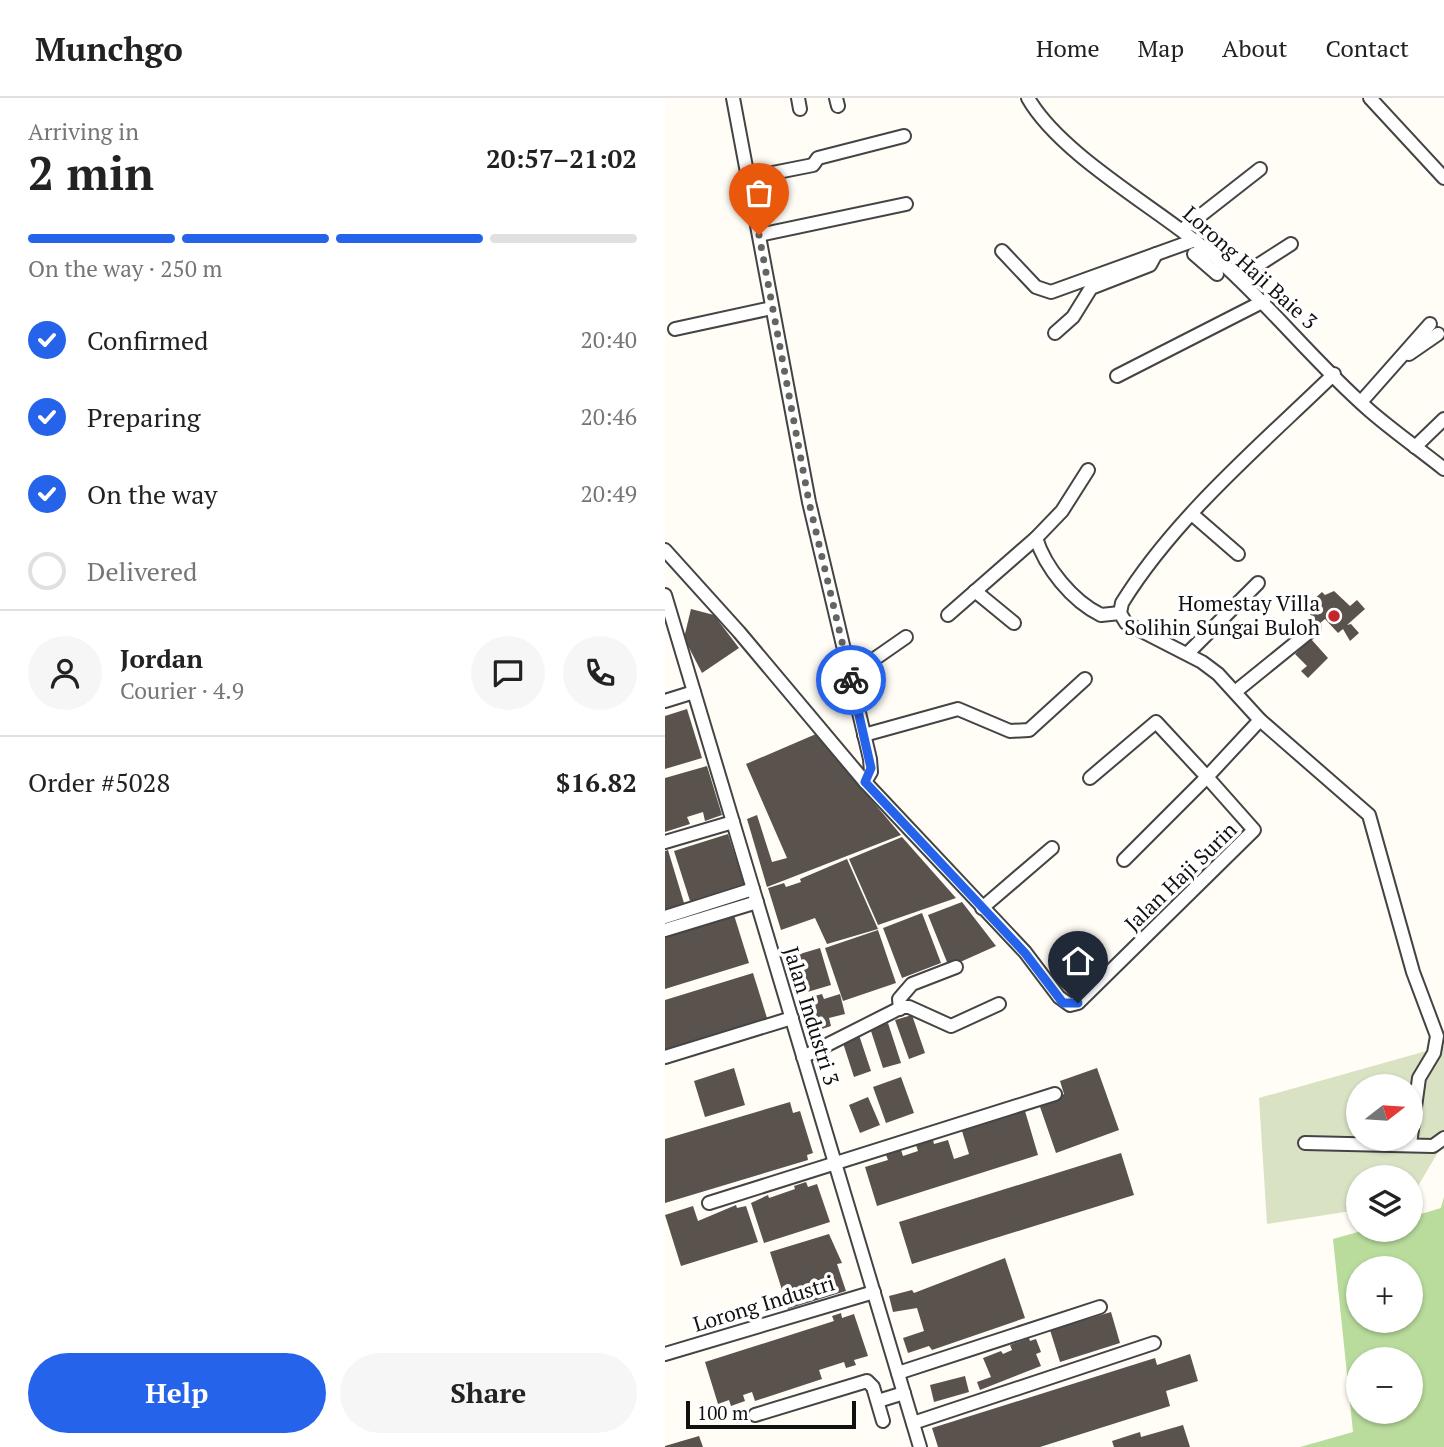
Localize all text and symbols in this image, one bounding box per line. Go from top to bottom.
text: Munchgo [35,27,183,70]
text: Home [1036,32,1100,64]
text: Map [1138,32,1184,64]
text: About [1222,32,1288,64]
text: Contact [1326,32,1409,64]
text: Arriving in [28,116,139,147]
text: 20:57–21:02 [486,141,637,175]
text: 2 min [28,142,154,203]
pin [729,163,789,235]
icon: bag [740,174,778,212]
street label: Lorong Haji Baie 3 [1178,199,1324,335]
text: On the way · 250 m [28,253,222,284]
icon: check [28,321,66,359]
text: Confirmed [87,323,208,357]
text: 20:40 [580,324,637,355]
icon: check [28,398,66,436]
text: Preparing [87,400,200,434]
text: 20:46 [580,401,637,432]
icon: check [28,475,66,513]
text: On the way [87,477,218,511]
text: 20:49 [580,478,637,509]
text: Delivered [87,554,197,588]
place label: Homestay Villa Solihin Sungai Buloh [1124,589,1320,641]
marker: Homestay Villa Solihin Sungai Buloh [1326,608,1342,624]
button: person [28,636,102,710]
button: chat [471,636,545,710]
button: phone [563,636,637,710]
text: Jordan [120,641,203,675]
courier [816,645,886,715]
icon: bike [832,661,870,699]
text: Courier · 4.9 [120,675,244,706]
text: Order #5028 [28,765,170,799]
text: $16.82 [556,765,637,799]
street label: Jalan Haji Surin [1118,815,1243,937]
pin [1048,931,1108,1003]
icon: home [1059,942,1097,980]
street label: Jalan Industri 3 [778,943,846,1088]
north arrow [1346,1074,1423,1152]
map controls [1346,1074,1423,1424]
button: layers [1346,1165,1423,1242]
button: + [1346,1256,1423,1333]
street label: Lorong Industri [690,1268,838,1338]
button: − [1346,1347,1423,1424]
button: Help [28,1353,326,1433]
button: Share [340,1353,637,1433]
scale bar [686,1398,856,1430]
text: 100 m [697,1400,748,1425]

